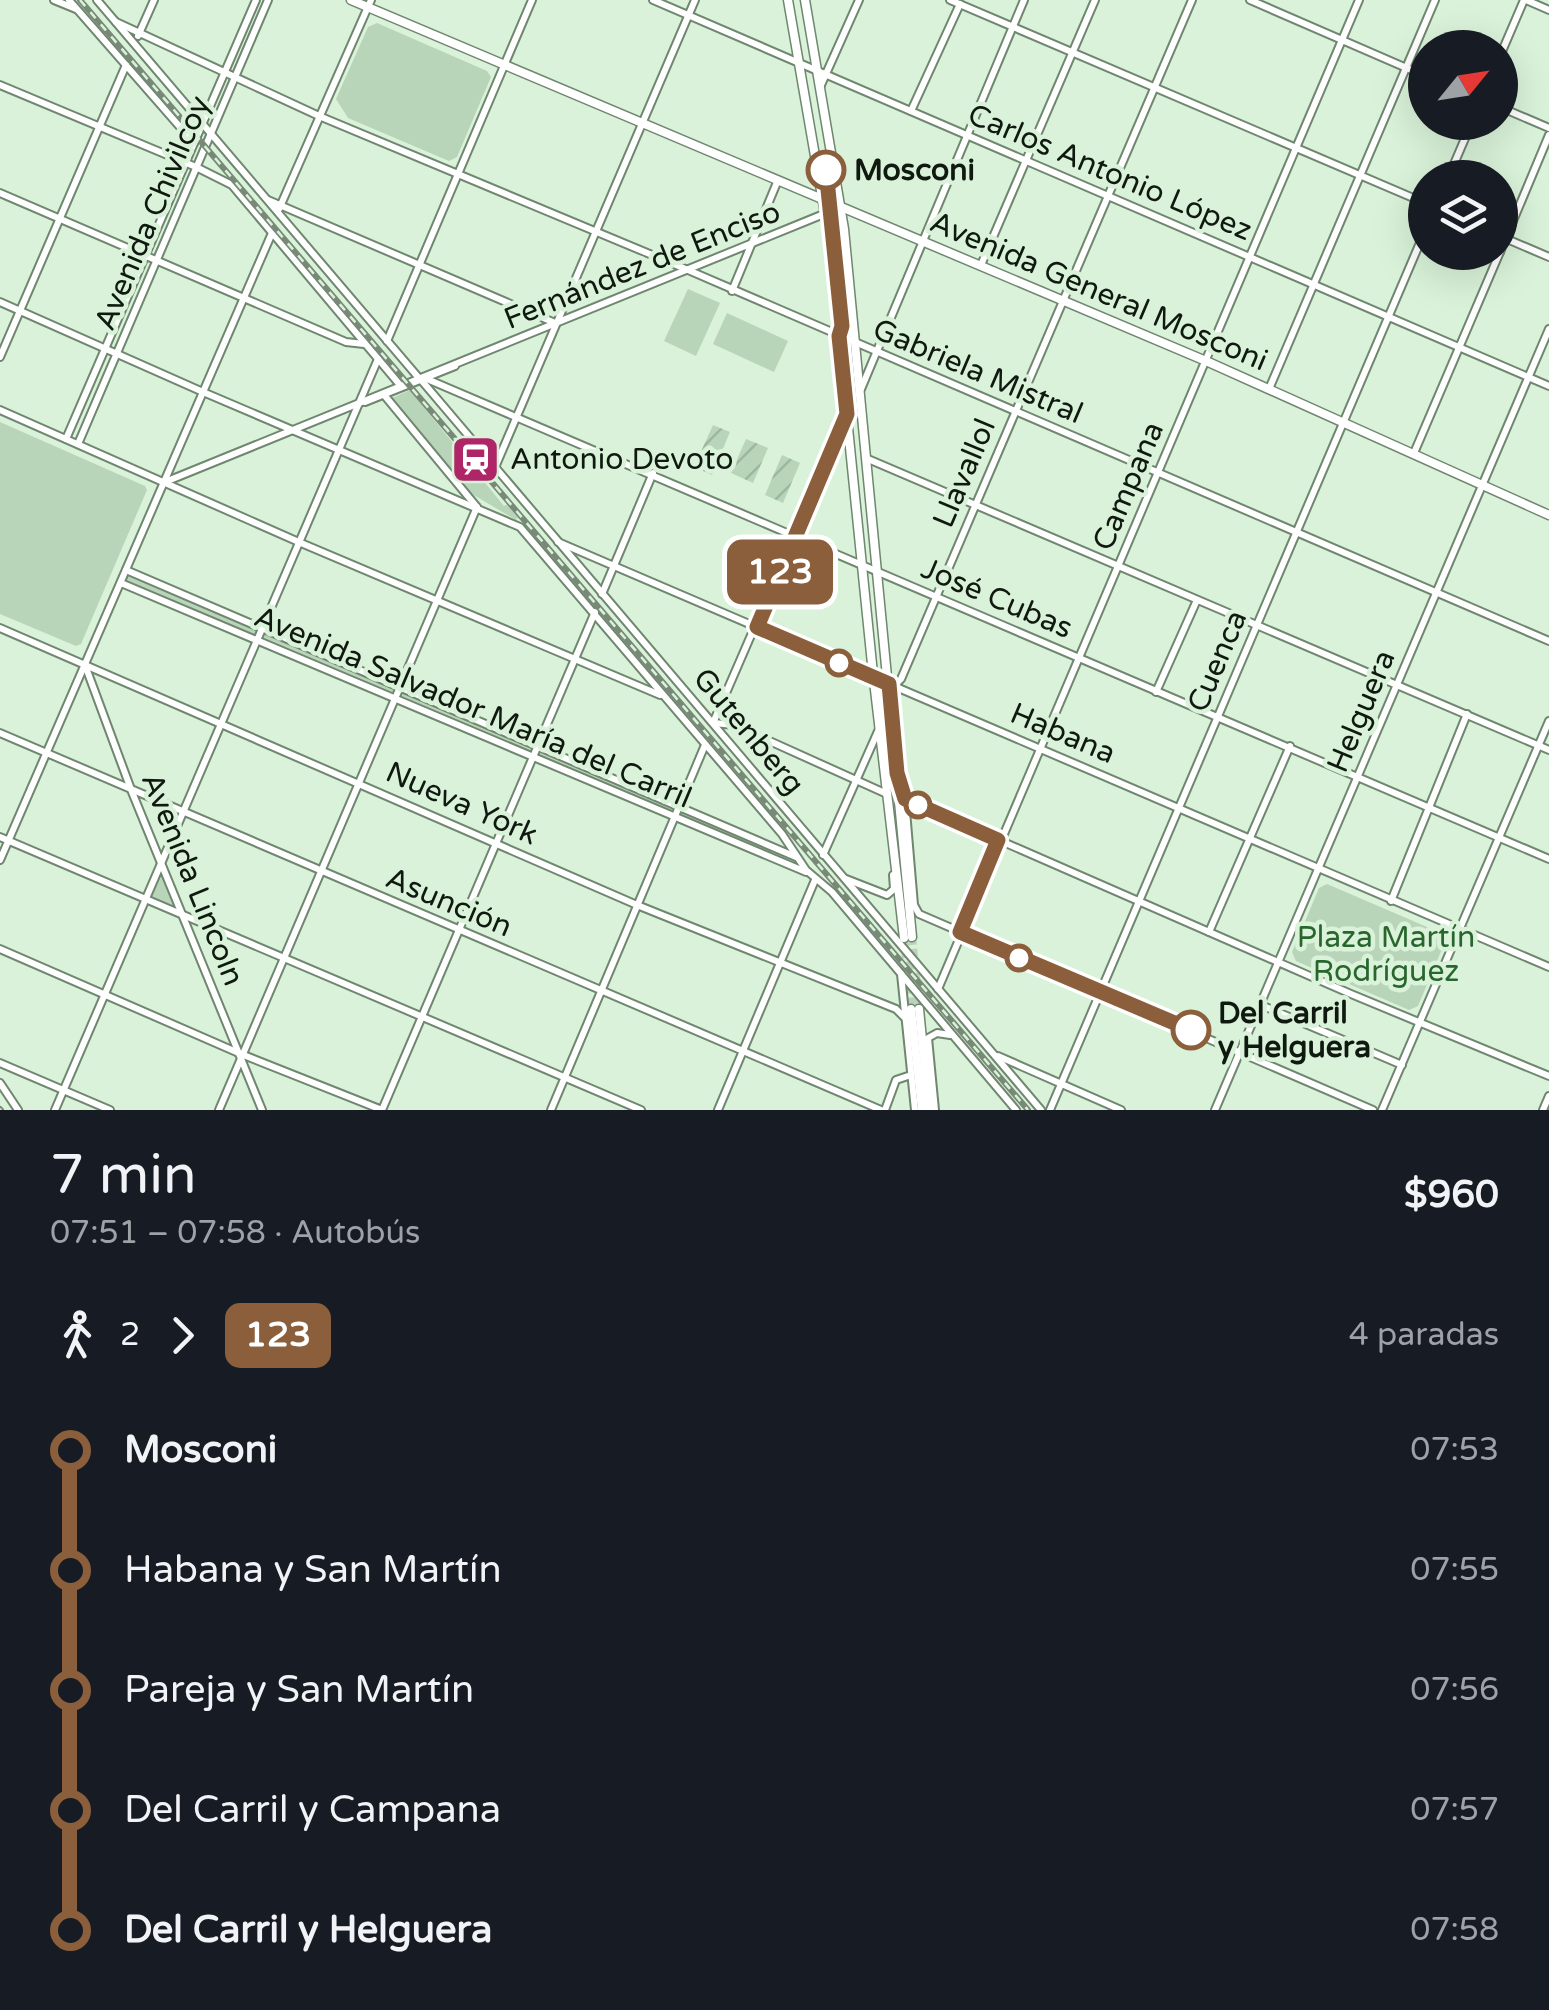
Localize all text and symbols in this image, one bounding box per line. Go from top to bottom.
north arrow [1408,30,1518,140]
map controls [1408,30,1518,270]
street label: Avenida Chivilcoy [86,91,218,336]
street label: Carlos Antonio López [962,96,1257,249]
marker: Mosconi [807,151,845,189]
place label: Mosconi [854,152,975,189]
button: layers [1408,160,1518,270]
street label: Fernández de Enciso [499,193,786,338]
street label: Avenida General Mosconi [925,204,1273,379]
street label: Gabriela Mistral [867,311,1088,432]
street label: Llavallol [925,413,1004,533]
street label: Campana [1085,416,1172,556]
station icon: Antonio Devoto [449,433,501,485]
place label: Antonio Devoto [510,441,733,478]
line badge: 123 [722,540,838,604]
street label: José Cubas [916,550,1078,647]
text: 123 [747,551,813,593]
street label: Avenida Salvador María del Carril [249,598,697,817]
street label: Cuenca [1180,605,1255,718]
street label: Helguera [1319,644,1404,778]
unlabelled marker [826,650,852,676]
street label: Gutenberg [685,661,812,802]
street label: Habana [1005,695,1121,772]
street label: Nueva York [380,754,543,853]
street label: Avenida Lincoln [133,767,252,991]
unlabelled marker [905,792,931,818]
street label: Asunción [380,859,517,946]
park label: Plaza Martín Rodríguez [1297,919,1475,990]
unlabelled marker [1006,945,1032,971]
place label: Del Carril y Helguera [1218,995,1371,1066]
marker: Del Carril y Helguera [1172,1011,1210,1049]
text: 7 min [50,1143,197,1209]
text: $960 [1404,1172,1499,1218]
text: 07:51 – 07:58 · Autobús [50,1214,420,1252]
icon: walk [50,1308,105,1363]
icon: forward [155,1308,210,1363]
text: 123 [245,1314,311,1356]
text: 2 [120,1316,140,1354]
text: 4 paradas [1349,1316,1499,1354]
text: Mosconi [124,1427,277,1473]
text: 07:53 [1410,1431,1499,1469]
text: Habana y San Martín [124,1547,502,1593]
text: 07:55 [1410,1551,1499,1589]
text: Pareja y San Martín [124,1667,474,1713]
text: 07:56 [1410,1671,1499,1709]
text: Del Carril y Campana [124,1787,501,1833]
text: 07:57 [1410,1791,1499,1829]
text: Del Carril y Helguera [124,1907,492,1953]
text: 07:58 [1410,1911,1499,1949]

